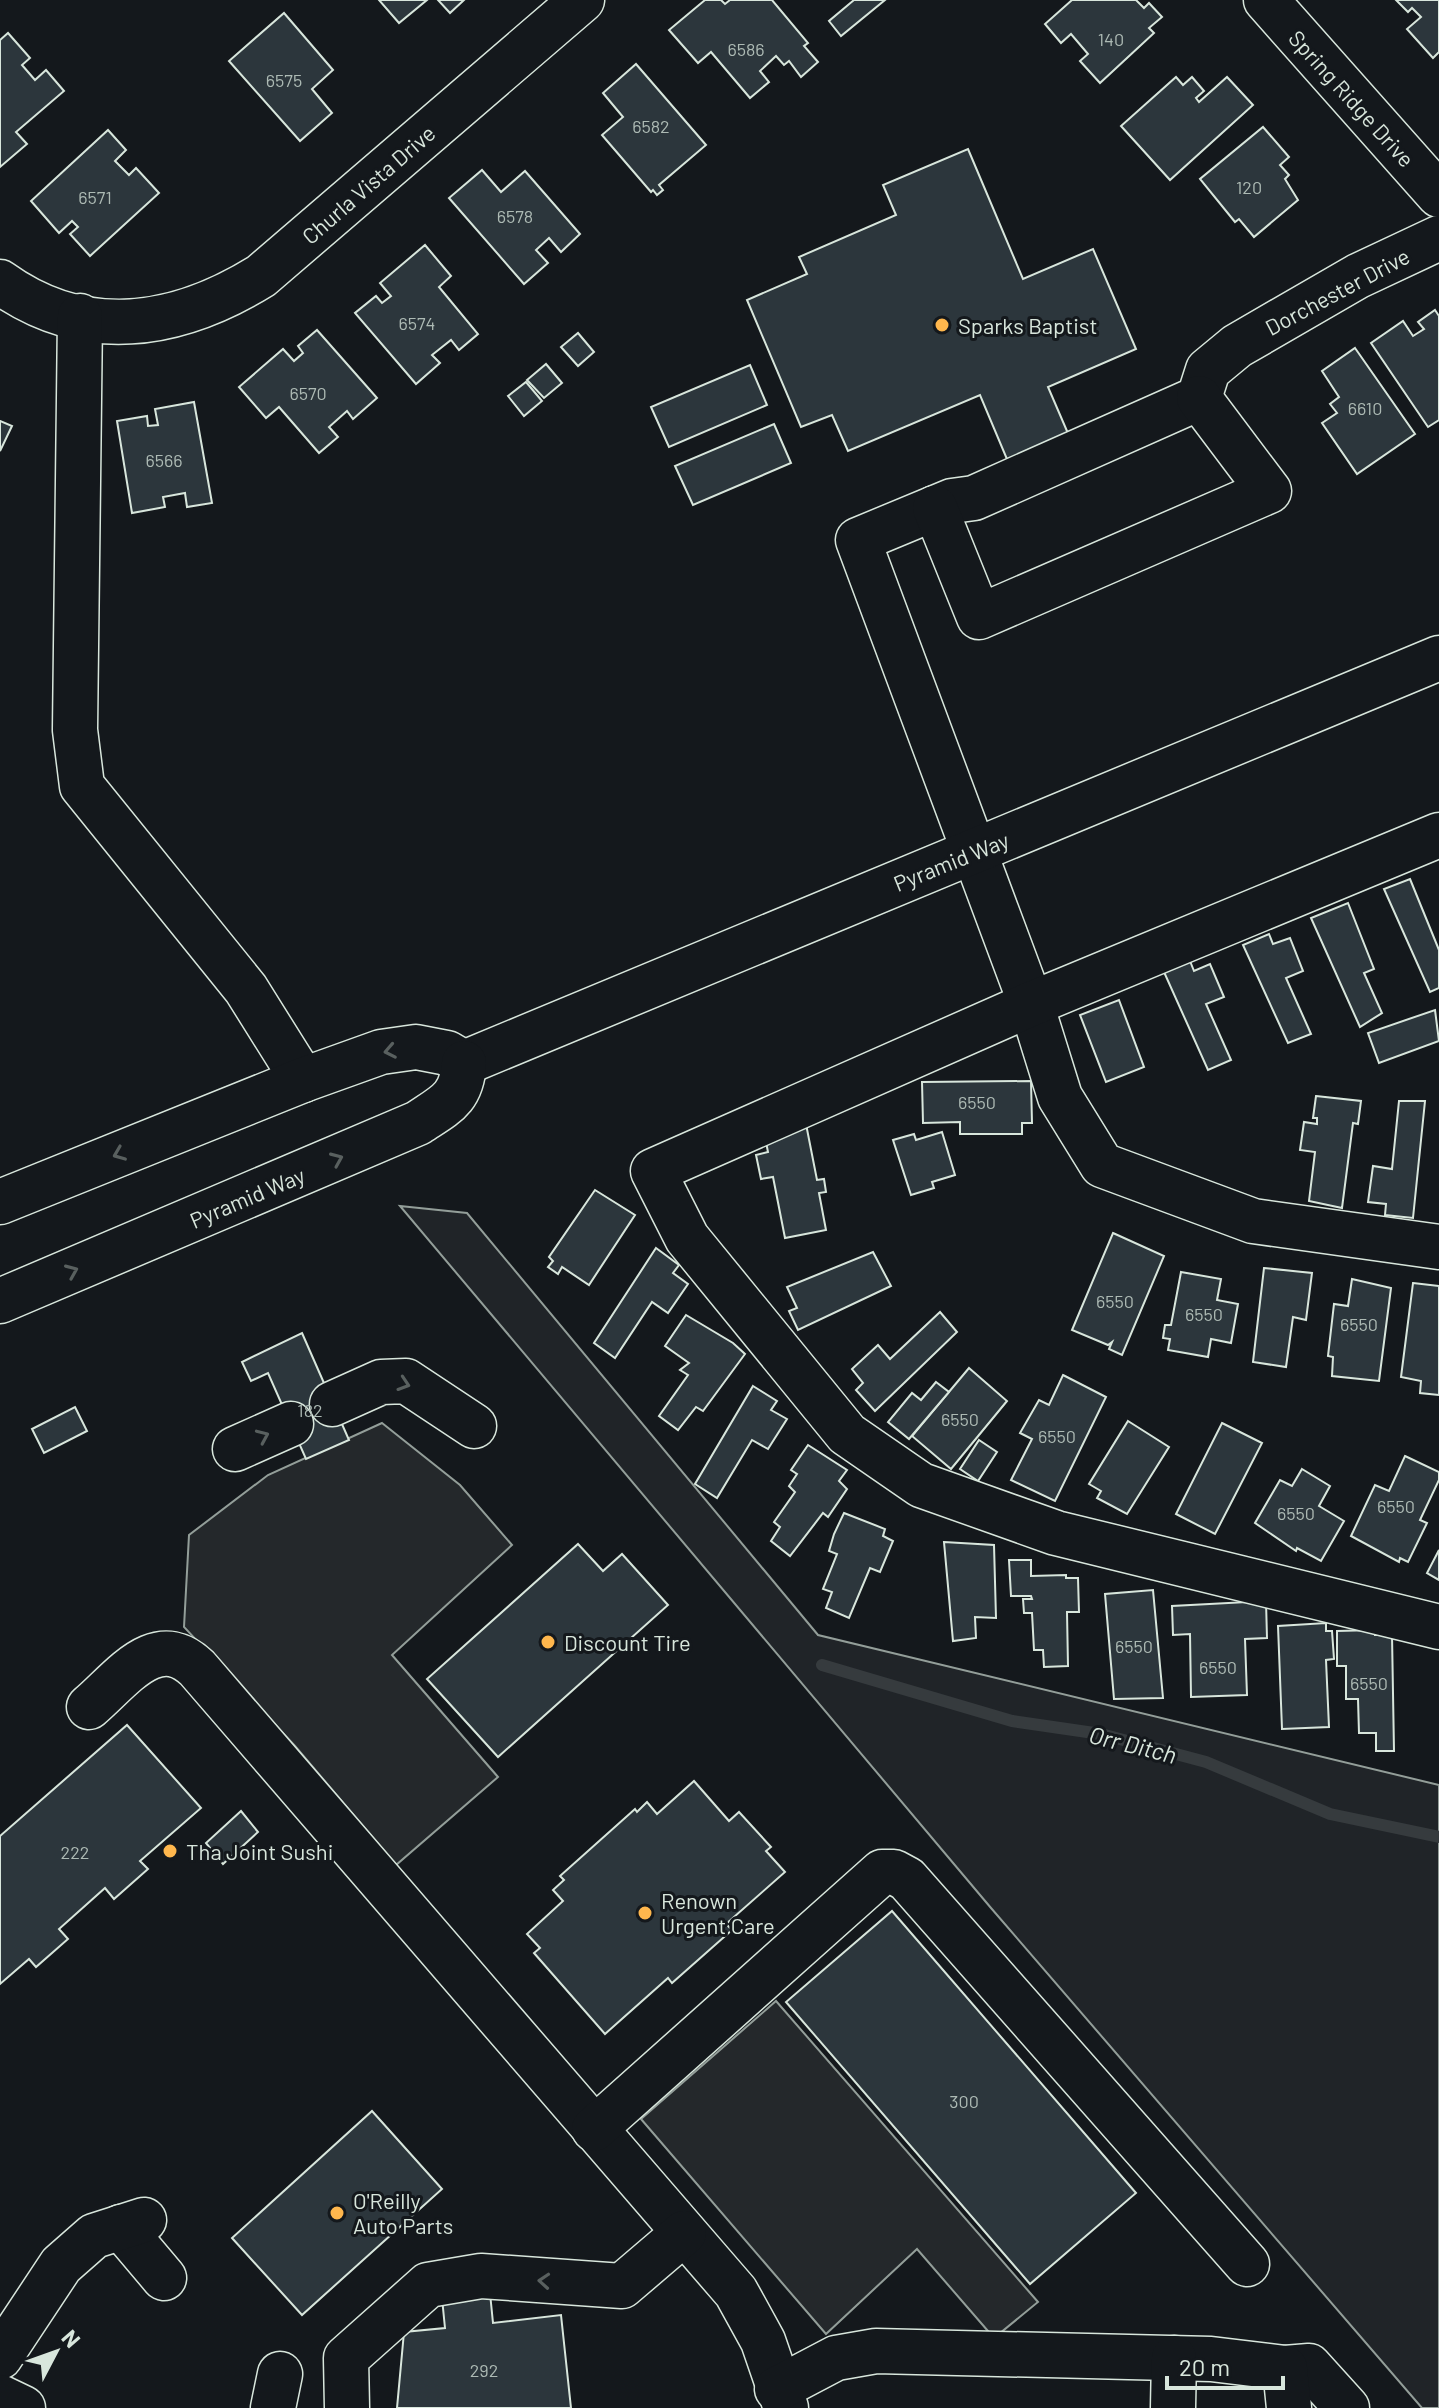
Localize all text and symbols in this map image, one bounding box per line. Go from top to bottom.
street label: Spring Ridge Drive [1284,24,1420,172]
house number: 140 [1098,28,1124,50]
house number: 6586 [727,38,765,60]
house number: 6575 [266,69,302,91]
house number: 6582 [632,115,670,137]
street label: Churla Vista Drive [296,119,440,249]
house number: 120 [1236,176,1262,198]
house number: 6571 [78,186,112,208]
house number: 6578 [497,205,533,227]
street label: Dorchester Drive [1260,242,1414,340]
house number: 6574 [399,312,435,334]
place label: Sparks Baptist [958,312,1097,338]
marker: Sparks Baptist [933,316,951,334]
house number: 6570 [289,382,327,404]
house number: 6610 [1348,397,1382,419]
house number: 6566 [145,449,183,471]
street label: Pyramid Way [890,826,1012,896]
one-way arrow [383,1042,396,1059]
house number: 6550 [958,1091,996,1113]
one-way arrow [113,1144,127,1161]
one-way arrow [329,1152,343,1168]
street label: Pyramid Way [186,1161,308,1233]
one-way arrow [64,1264,78,1281]
house number: 6550 [1096,1290,1134,1312]
house number: 6550 [1185,1303,1223,1325]
house number: 6550 [1340,1313,1378,1335]
one-way arrow [397,1375,410,1391]
house number: 182 [297,1399,323,1421]
house number: 6550 [941,1408,979,1430]
house number: 6550 [1038,1425,1076,1447]
one-way arrow [255,1430,270,1446]
house number: 6550 [1377,1495,1415,1517]
house number: 6550 [1277,1502,1315,1524]
place label: Discount Tire [564,1629,691,1655]
marker: Discount Tire [539,1633,557,1651]
house number: 6550 [1115,1635,1153,1657]
house number: 6550 [1199,1656,1237,1678]
house number: 6550 [1350,1672,1388,1694]
water label: Orr Ditch [1086,1719,1180,1769]
place label: Tha Joint Sushi [186,1838,333,1864]
house number: 222 [61,1841,89,1863]
marker: Tha Joint Sushi [161,1842,179,1860]
place label: Renown Urgent Care [661,1887,775,1938]
marker: Renown Urgent Care [636,1904,654,1922]
house number: 300 [949,2090,979,2112]
place label: O'Reilly Auto Parts [353,2187,453,2238]
marker: O'Reilly Auto Parts [328,2204,346,2222]
one-way arrow [537,2273,550,2290]
north arrow [16,2312,96,2392]
text: N [57,2324,86,2352]
scale bar [1167,2340,1283,2390]
text: 20 m [1179,2352,1230,2381]
house number: 292 [470,2359,498,2381]

